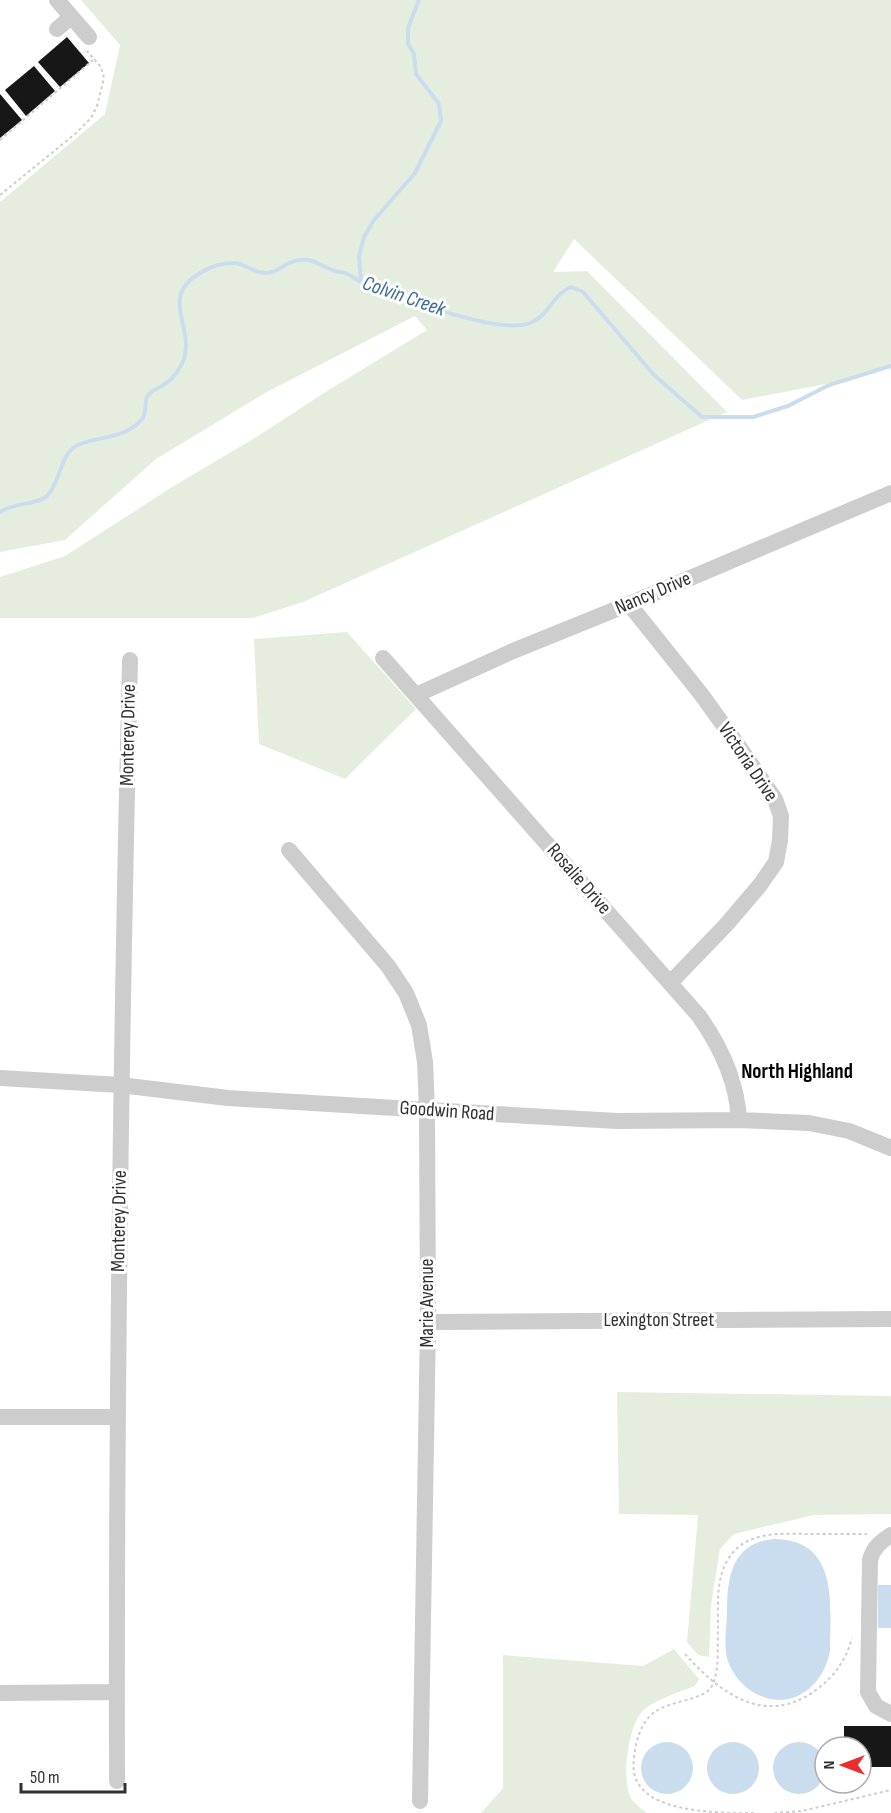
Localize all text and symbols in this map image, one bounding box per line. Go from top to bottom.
water label: Colvin Creek [359,270,450,322]
street label: Nancy Drive [611,566,695,620]
street label: Monterey Drive [115,684,141,786]
street label: Victoria Drive [713,718,783,806]
street label: Rosalie Drive [542,839,616,919]
district label: North Highland [741,1059,853,1084]
street label: Goodwin Road [399,1096,495,1126]
street label: Monterey Drive [106,1170,132,1272]
street label: Marie Avenue [415,1258,439,1348]
street label: Lexington Street [604,1308,714,1332]
north arrow [813,1735,873,1795]
scale bar [21,1756,124,1794]
text: N [820,1761,839,1769]
text: 50 m [30,1767,60,1788]

